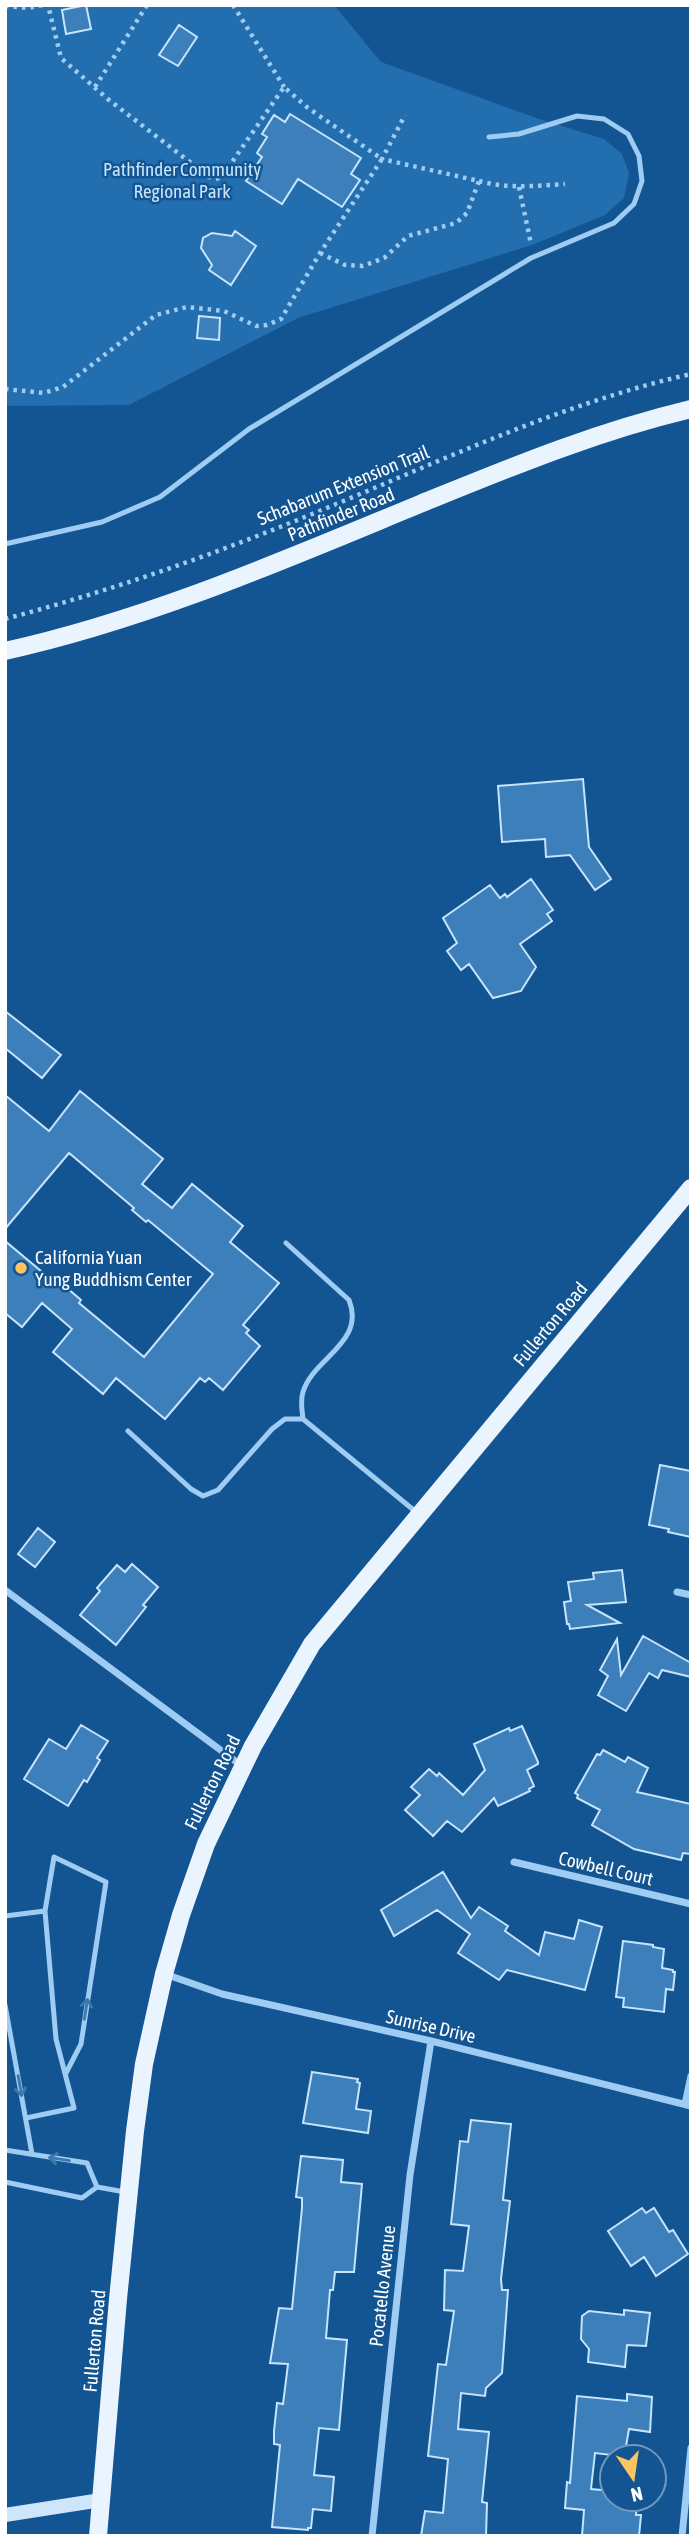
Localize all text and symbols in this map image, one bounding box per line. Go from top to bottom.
park label: Pathfinder Community Regional Park [103,158,261,202]
street label: Schabarum Extension Trail [254,440,432,530]
street label: Pathfinder Road [284,483,398,545]
place label: California Yuan Yung Buddhism Center [35,1246,192,1290]
marker: California Yuan Yung Buddhism Center [13,1260,29,1276]
street label: Fullerton Road [509,1278,591,1370]
street label: Fullerton Road [180,1731,244,1833]
street label: Cowbell Court [557,1846,655,1890]
one-way arrow [80,1998,93,2021]
street label: Sunrise Drive [384,2005,478,2047]
one-way arrow [14,2074,27,2097]
one-way arrow [48,2152,71,2165]
street label: Pocatello Avenue [365,2224,399,2348]
street label: Fullerton Road [79,2289,109,2393]
north arrow [598,2443,668,2513]
text: N [629,2483,645,2507]

